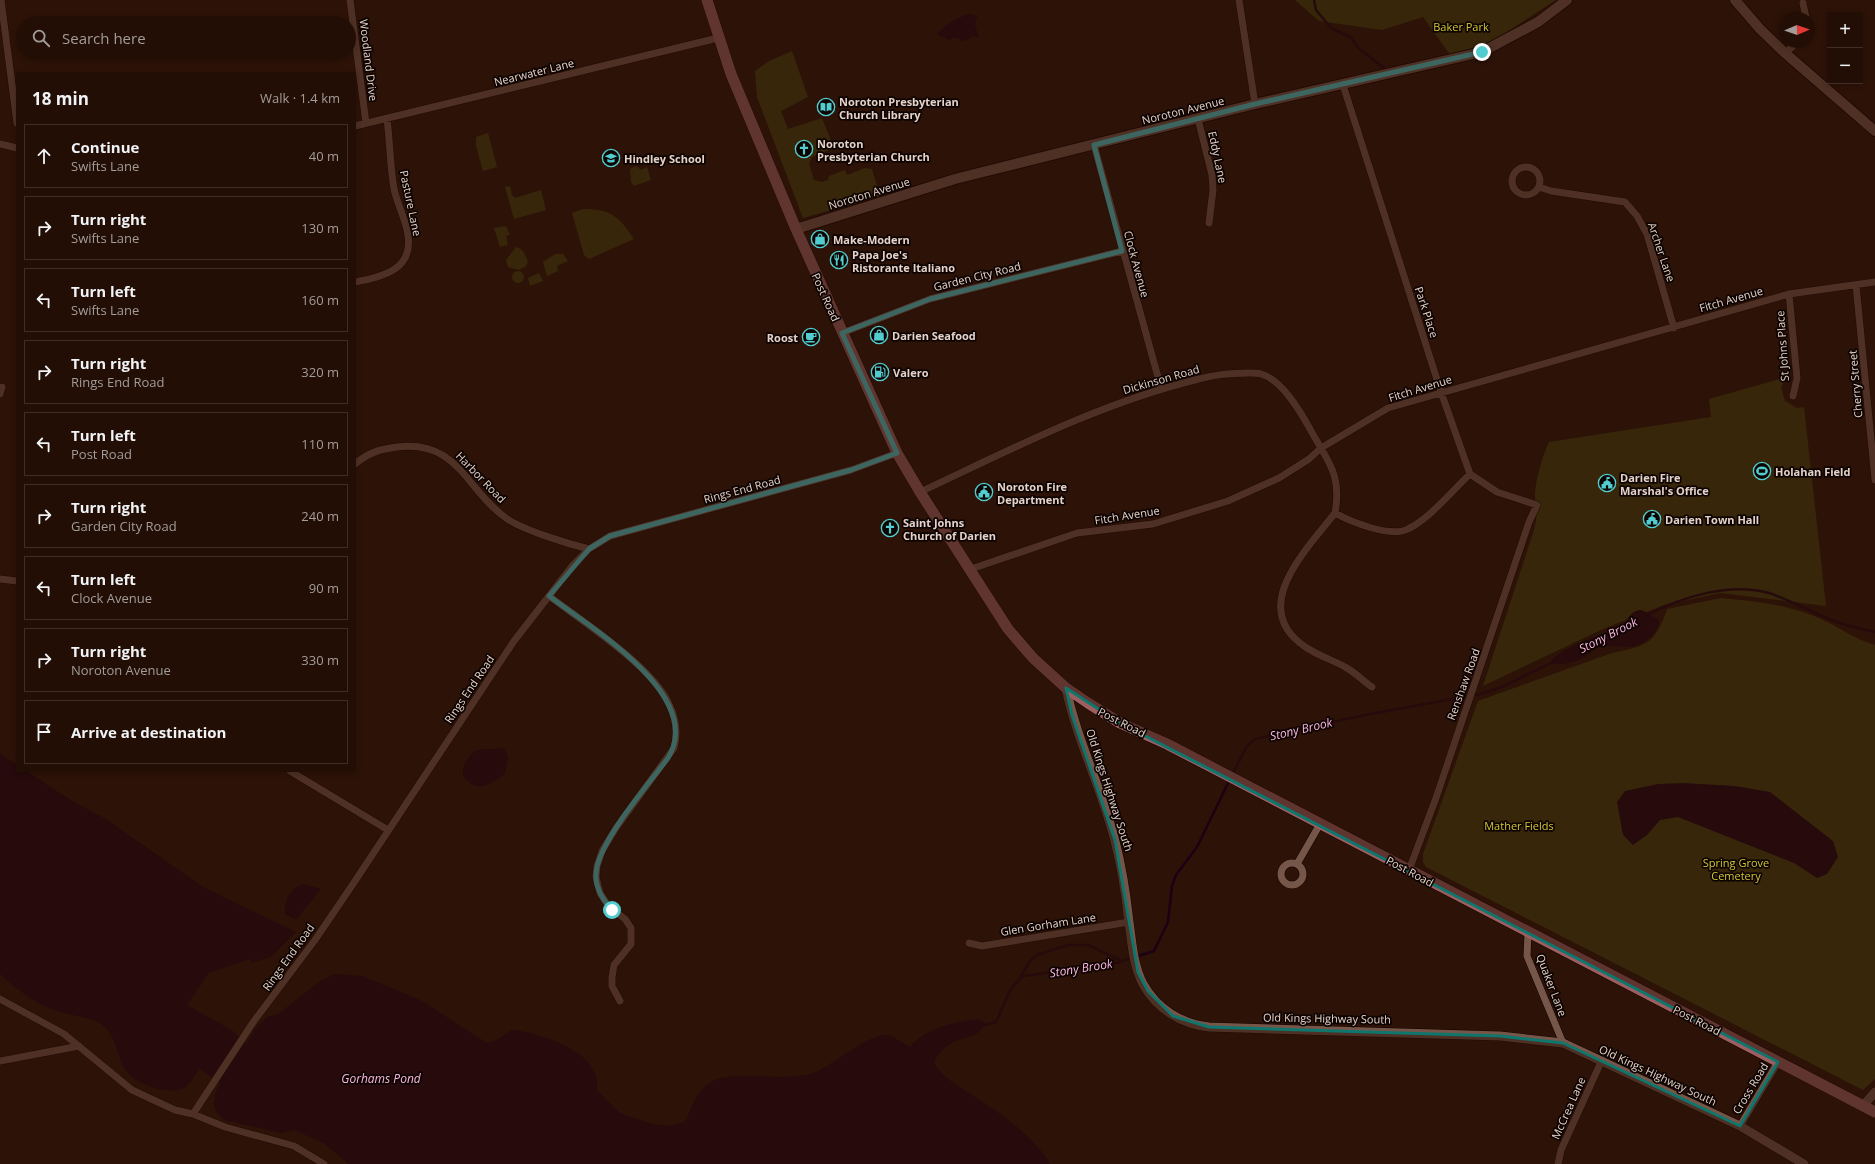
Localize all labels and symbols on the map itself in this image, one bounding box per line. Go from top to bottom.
north arrow [1779,12,1815,48]
street label: Woodland Drive [357,18,381,102]
park label: Baker Park [1433,19,1489,34]
route end [1473,43,1491,61]
street label: Nearwater Lane [492,55,576,89]
street label: Noroton Avenue [1140,93,1226,127]
place label: Noroton Presbyterian Church Library [839,94,959,122]
library icon: Noroton Presbyterian Church Library [816,97,836,117]
street label: Eddy Lane [1205,130,1231,184]
place label: Noroton Presbyterian Church [817,136,930,164]
church icon: Noroton Presbyterian Church [794,139,814,159]
school or university icon: Hindley School [601,148,621,168]
place label: Hindley School [624,151,705,166]
street label: Pasture Lane [397,169,425,237]
street label: Noroton Avenue [826,173,912,213]
street label: Archer Lane [1645,220,1679,284]
shop icon: Make-Modern [810,229,830,249]
street label: Clock Avenue [1121,229,1153,299]
place label: Make-Modern [833,232,910,247]
place label: Papa Joe's Ristorante Italiano [852,247,955,275]
restaurant icon: Papa Joe's Ristorante Italiano [829,250,849,270]
street label: Garden City Road [932,258,1022,294]
street label: Post Road [809,270,843,324]
street label: Fitch Avenue [1697,283,1765,315]
street label: Park Place [1412,285,1442,339]
street label: St Johns Place [1772,310,1792,382]
shop icon: Darien Seafood [869,325,889,345]
cafe icon: Roost [801,327,821,347]
place label: Darien Seafood [892,328,976,343]
place label: Roost [767,330,798,345]
street label: Cherry Street [1845,349,1865,418]
street label: Dickinson Road [1121,361,1201,397]
fuel station icon: Valero [870,362,890,382]
place label: Valero [893,365,929,380]
street label: Fitch Avenue [1386,371,1454,405]
street label: Harbor Road [453,448,509,506]
sports icon: Holahan Field [1752,461,1772,481]
place label: Holahan Field [1775,464,1850,479]
place label: Darien Fire Marshal's Office [1620,470,1709,498]
street label: Rings End Road [702,472,782,506]
public building icon: Darien Fire Marshal's Office [1597,473,1617,493]
place label: Noroton Fire Department [997,479,1068,507]
public building icon: Noroton Fire Department [974,482,994,502]
street label: Fitch Avenue [1093,502,1161,528]
public building icon: Darien Town Hall [1642,509,1662,529]
place label: Darien Town Hall [1665,512,1759,527]
place label: Saint Johns Church of Darien [903,515,996,543]
church icon: Saint Johns Church of Darien [880,518,900,538]
water label: Stony Brook [1576,612,1641,657]
street label: Renshaw Road [1443,646,1483,722]
street label: Rings End Road [441,652,497,726]
street label: Post Road [1096,704,1148,740]
water label: Stony Brook [1268,713,1335,744]
street label: Old Kings Highway South [1083,727,1137,853]
park label: Mather Fields [1484,818,1554,833]
street label: Post Road [1384,852,1436,890]
park label: Spring Grove Cemetery [1703,855,1769,883]
route start [603,901,621,919]
street label: Glen Gorham Lane [999,909,1097,939]
street label: Rings End Road [259,921,317,993]
street label: Quaker Lane [1533,952,1571,1018]
water label: Stony Brook [1048,954,1115,981]
street label: Post Road [1671,1002,1723,1038]
street label: Old Kings Highway South [1263,1009,1391,1027]
street label: Old Kings Highway South [1597,1041,1719,1109]
street label: Cross Road [1729,1059,1771,1117]
water label: Gorhams Pond [341,1070,422,1087]
street label: McCrea Lane [1548,1075,1588,1141]

